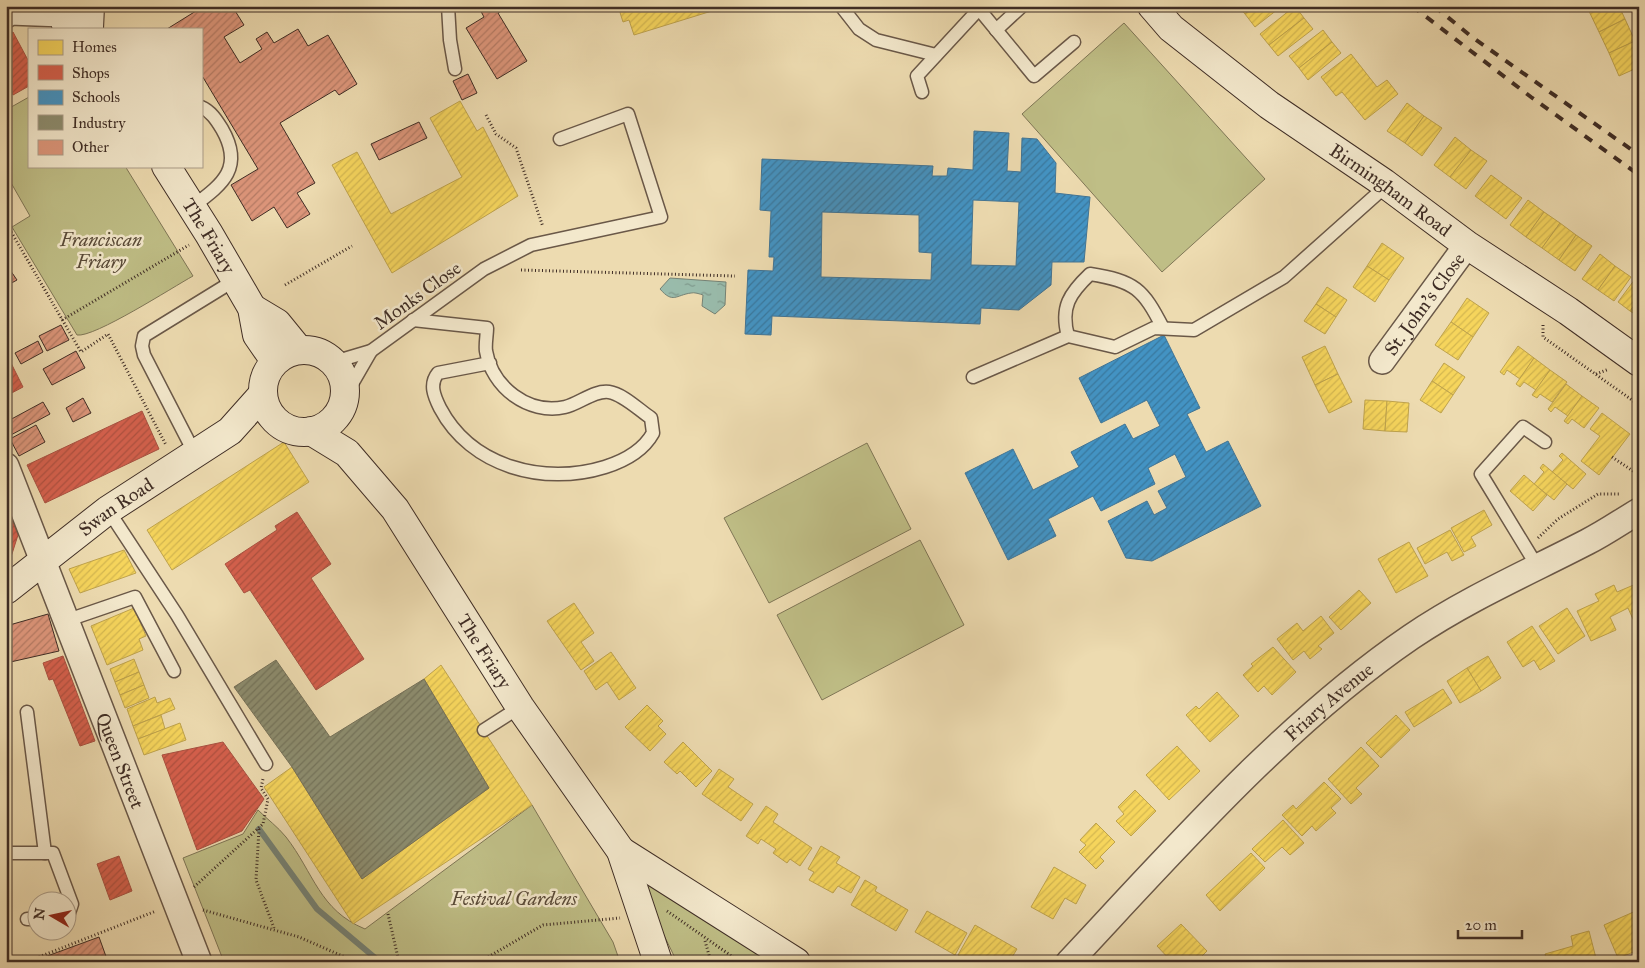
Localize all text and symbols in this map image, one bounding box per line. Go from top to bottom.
legend [28,28,202,168]
text: Homes [72,38,117,56]
text: Shops [72,64,110,82]
text: Schools [72,88,120,106]
text: Industry [72,114,126,132]
text: Other [72,138,109,156]
street label: Birmingham Road [1325,139,1456,242]
street label: The Friary [177,194,241,279]
park label: Franciscan Friary [59,228,142,273]
street label: St. John's Close [1379,248,1470,360]
street label: Monks Close [369,256,465,335]
street label: Swan Road [74,473,158,541]
street label: The Friary [452,610,517,694]
street label: Friary Avenue [1280,658,1378,746]
street label: Queen Street [91,709,149,812]
park label: Festival Gardens [450,887,578,910]
north arrow [28,890,78,940]
text: N [30,907,49,921]
scale bar [1458,908,1521,940]
text: 20 m [1465,916,1497,934]

